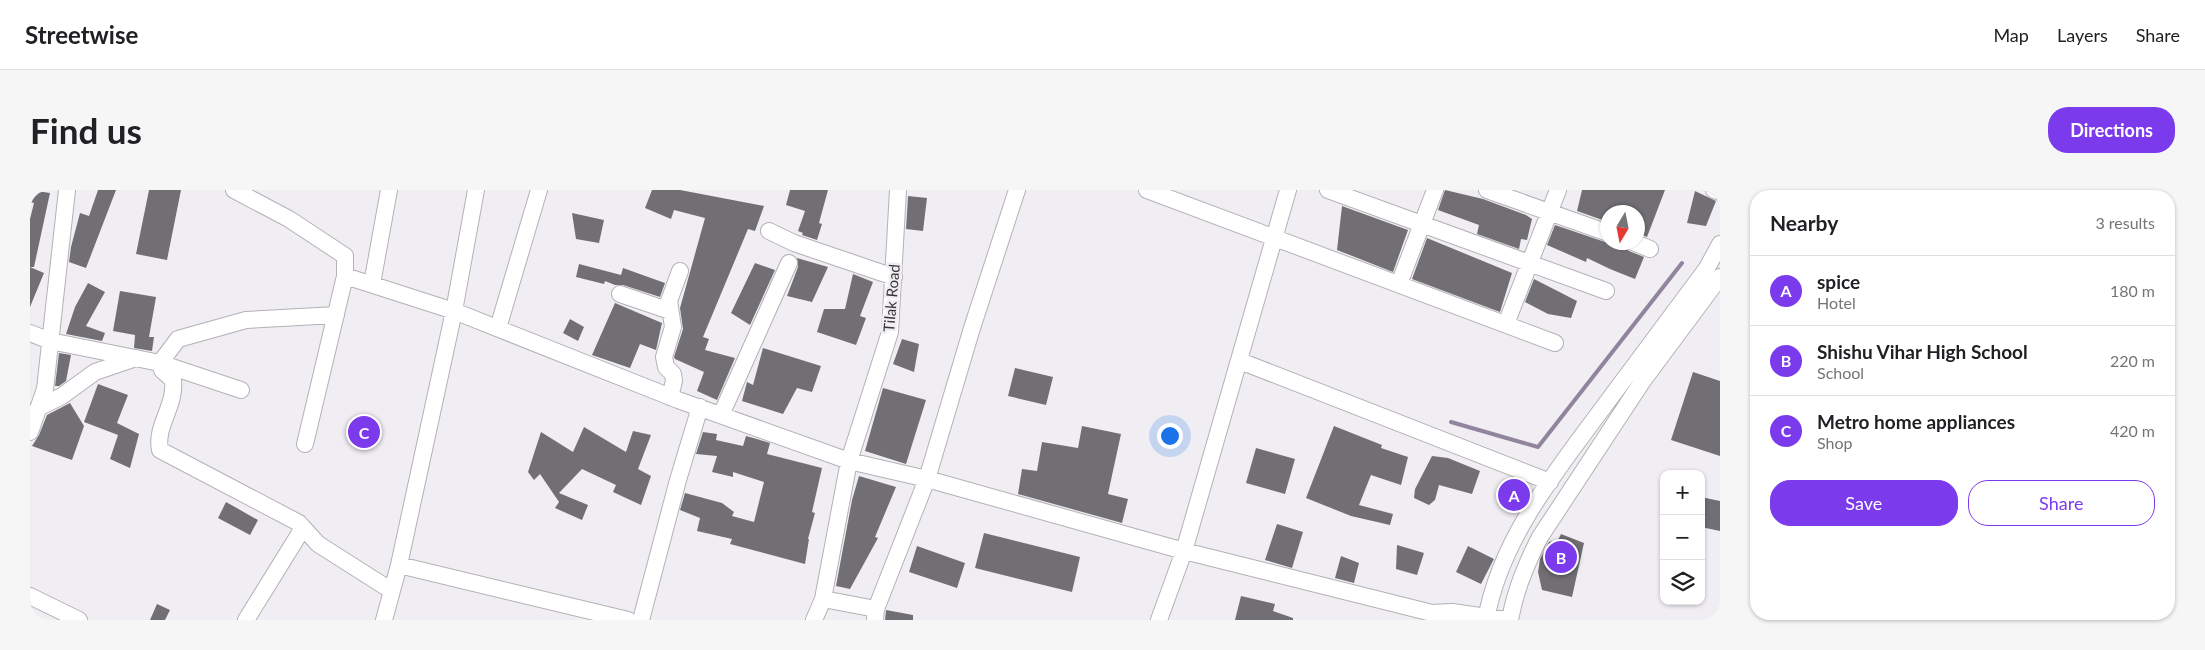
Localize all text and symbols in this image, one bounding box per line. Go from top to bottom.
text: Streetwise [25,20,138,49]
text: Map [1993,24,2029,46]
text: Layers [2057,24,2108,46]
text: Share [2136,24,2180,46]
button: Directions [2048,107,2175,153]
text: Find us [30,109,142,151]
north arrow [1600,205,1645,250]
text: Nearby [1770,210,1838,235]
text: 3 results [2095,213,2155,232]
street label: Tilak Road [879,263,903,333]
text: spice [1817,270,1860,293]
text: A [1780,281,1792,300]
text: 180 m [2110,281,2155,300]
text: Hotel [1817,293,1856,312]
text: Shishu Vihar High School [1817,340,2028,363]
text: B [1781,351,1791,370]
text: 220 m [2110,351,2155,370]
text: School [1817,363,1864,382]
text: Metro home appliances [1817,410,2015,433]
pin: C [348,413,380,451]
text: C [1781,421,1791,440]
text: 420 m [2110,421,2155,440]
your location [1157,423,1183,449]
text: Shop [1817,433,1853,452]
map controls [1660,470,1705,605]
button: + [1660,470,1705,515]
pin: A [1498,476,1530,514]
button: Save [1770,480,1958,526]
button: Share [1968,480,2155,526]
button: − [1660,515,1705,560]
pin: B [1545,538,1577,576]
button: layers [1660,560,1705,605]

